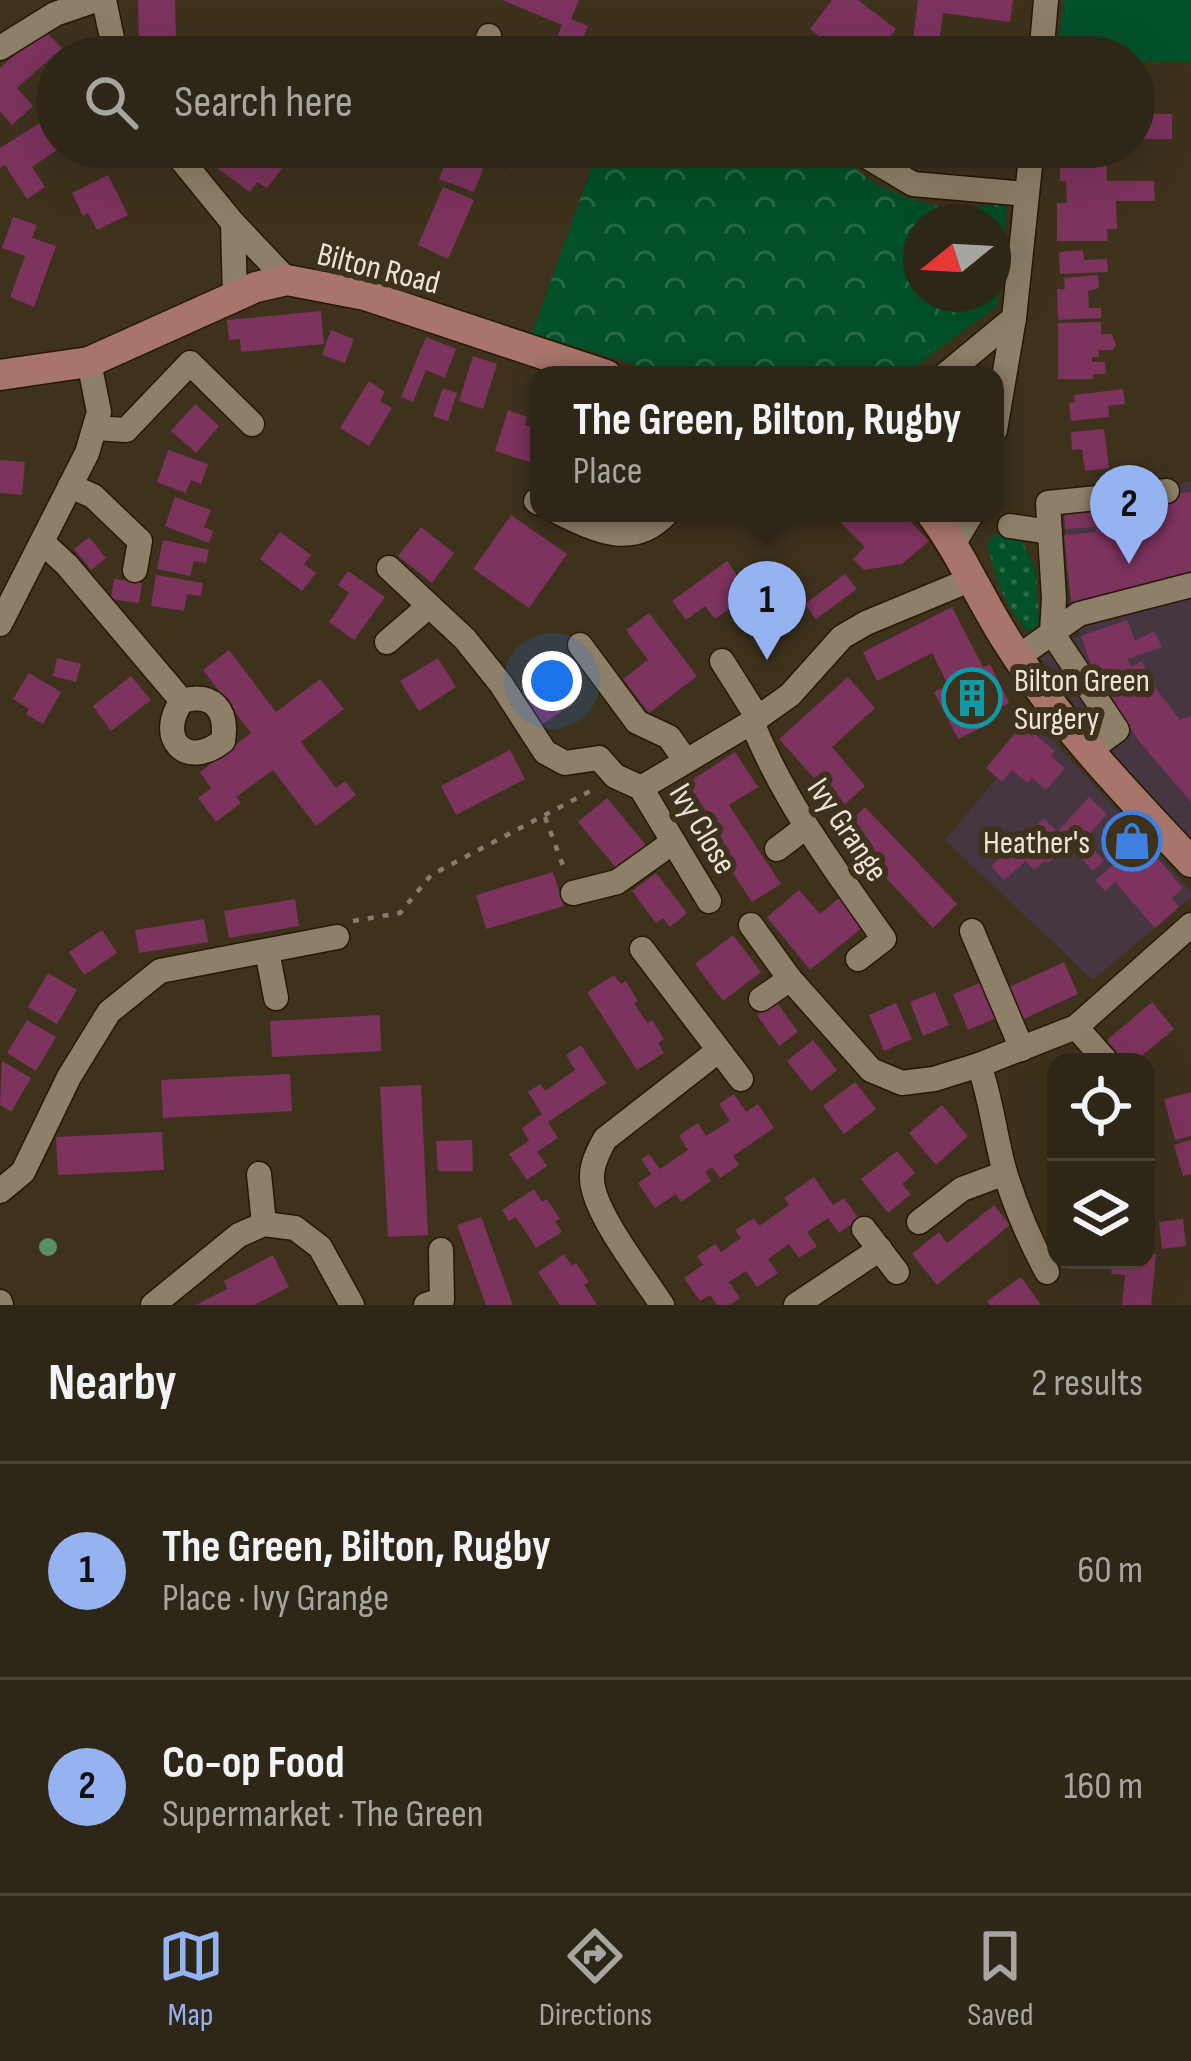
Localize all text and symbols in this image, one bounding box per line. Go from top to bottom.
search box [36,36,1155,168]
icon: search [78,69,144,135]
text: Search here [174,75,353,130]
north arrow [903,204,1011,312]
street label: Bilton Road [313,234,444,303]
popup [530,366,1004,522]
text: The Green, Bilton, Rugby [573,393,961,448]
text: Place [573,448,643,495]
pin: 2 [1090,465,1168,564]
pin: 1 [728,561,806,660]
your location [522,651,582,711]
place label: Bilton Green Surgery [1014,661,1150,739]
building icon: Bilton Green Surgery [941,667,1003,729]
street label: Ivy Grange [798,771,896,889]
street label: Ivy Close [660,777,745,881]
shop icon: Heather's [1101,810,1163,872]
place label: Heather's [983,823,1090,863]
map controls [1047,1053,1155,1269]
button: locate [1047,1053,1155,1161]
button: layers [1047,1161,1155,1269]
text: Nearby [48,1353,177,1414]
text: 2 results [1031,1360,1143,1407]
text: The Green, Bilton, Rugby [162,1520,551,1575]
text: 1 [79,1547,95,1594]
text: 60 m [1077,1547,1143,1594]
text: Place · Ivy Grange [162,1575,389,1622]
text: Co-op Food [162,1736,345,1791]
text: 2 [78,1763,96,1810]
text: 160 m [1064,1763,1143,1810]
text: Supermarket · The Green [162,1791,483,1838]
tab: Map [158,1923,224,2035]
tab: Directions [539,1923,652,2035]
tab: Saved [967,1923,1033,2035]

